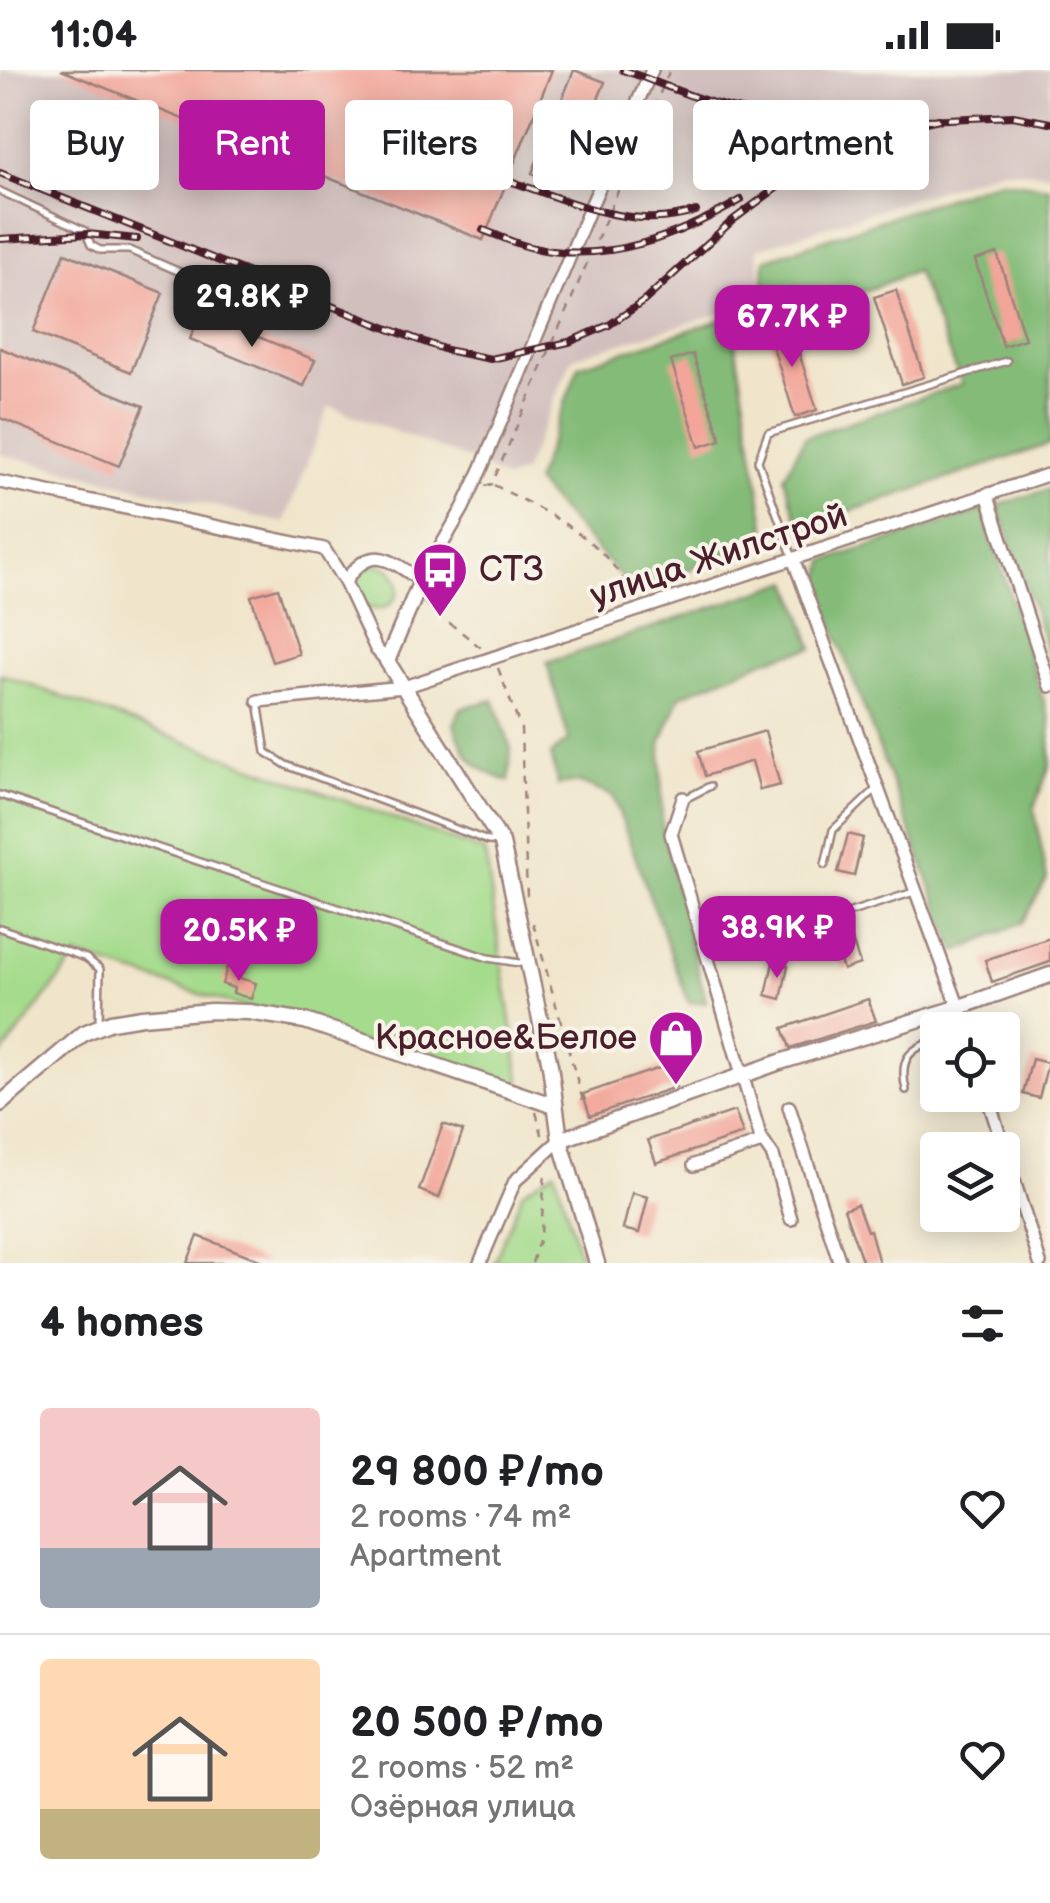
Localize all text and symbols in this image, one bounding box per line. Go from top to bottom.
text: 11:04 [50,13,137,58]
chip: Buy [30,100,159,190]
chip: Rent [179,100,325,190]
chip: Filters [345,100,513,190]
chip: New [533,100,673,190]
chip: Apartment [693,100,929,190]
pin: 29.8K ₽ [160,265,344,350]
text: 29.8K ₽ [195,278,309,317]
pin: 67.7K ₽ [700,285,884,370]
text: 67.7K ₽ [737,298,847,337]
street label: улица Жилстрой [585,494,853,618]
bus stop icon: СТЗ [410,540,470,619]
place label: СТЗ [479,549,544,592]
pin: 38.9K ₽ [685,896,869,981]
pin: 20.5K ₽ [147,899,331,984]
text: 38.9K ₽ [721,909,833,948]
text: 20.5K ₽ [182,912,296,951]
shop icon: Красное&Белое [646,1008,706,1087]
map controls [920,1012,1020,1232]
button: locate [920,1012,1020,1112]
place label: Красное&Белое [375,1017,637,1060]
button: layers [920,1132,1020,1232]
icon: filters [955,1296,1010,1351]
text: 4 homes [40,1298,204,1349]
text: 29 800 ₽/mo [350,1447,604,1498]
icon: home [120,1448,240,1568]
icon: heart [955,1481,1010,1536]
text: 2 rooms · 74 m² [350,1498,571,1537]
text: Apartment [350,1537,501,1576]
text: 20 500 ₽/mo [350,1698,604,1749]
icon: home [120,1699,240,1819]
icon: heart [955,1732,1010,1787]
text: 2 rooms · 52 m² [350,1749,574,1788]
text: Озёрная улица [350,1788,576,1827]

